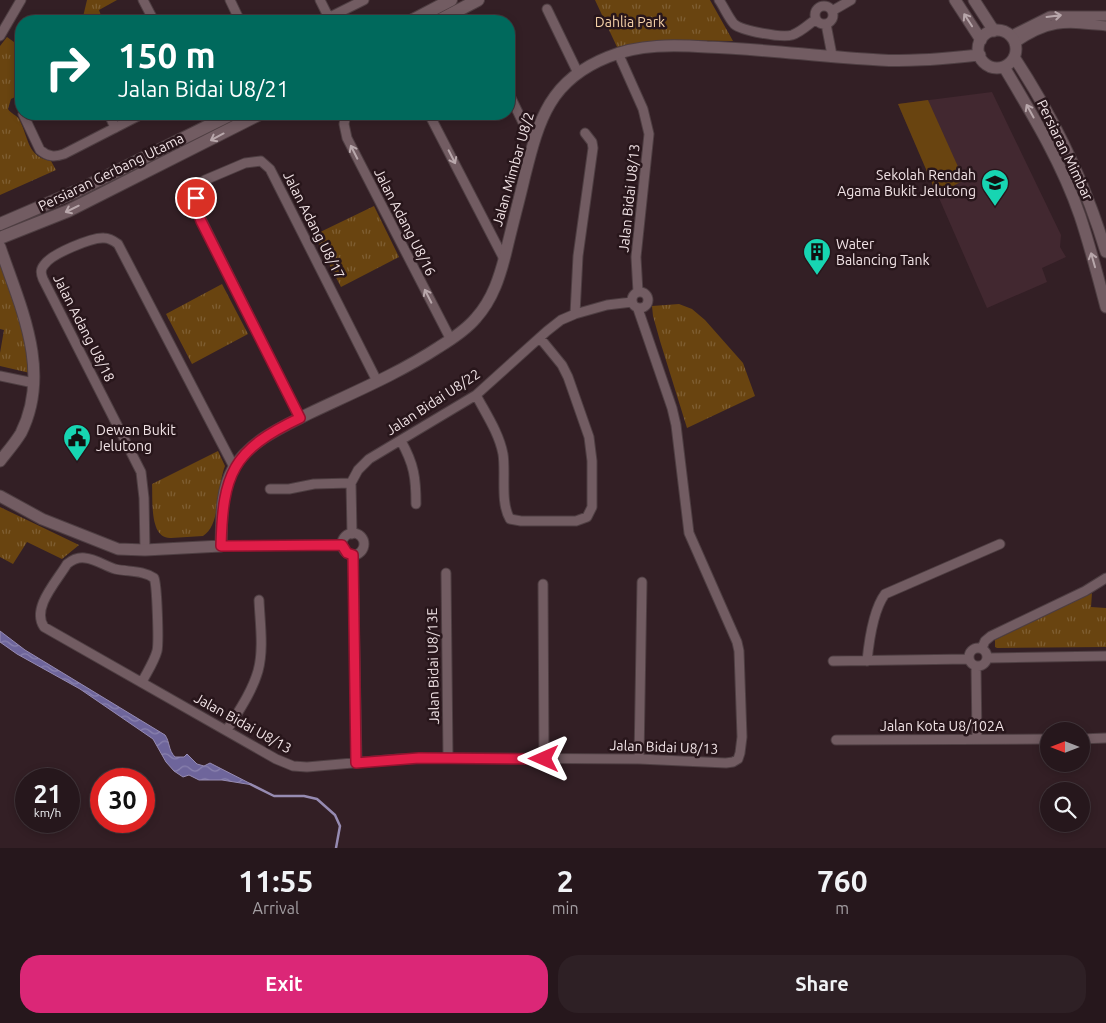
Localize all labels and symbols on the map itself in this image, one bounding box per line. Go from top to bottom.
one-way arrow [1046,11,1062,21]
one-way arrow [963,13,973,27]
park label: Dahlia Park [595,14,665,30]
street label: Persiaran Mimbar [1034,97,1097,203]
one-way arrow [1025,104,1035,119]
street label: Jalan Mimbar U8/2 [489,110,537,228]
street label: Persiaran Gerbang Utama [36,130,186,214]
one-way arrow [210,133,225,142]
street label: Jalan Bidai U8/13 [615,143,643,253]
one-way arrow [349,145,358,160]
one-way arrow [448,149,457,164]
street label: Jalan Adang U8/16 [371,166,439,278]
place label: Sekolah Rendah Agama Bukit Jelutong [837,167,976,199]
school or university icon: Sekolah Rendah Agama Bukit Jelutong [980,168,1010,207]
street label: Jalan Adang U8/17 [280,169,348,281]
pin [175,177,217,219]
one-way arrow [65,205,80,215]
place label: Water Balancing Tank [836,236,930,268]
building icon: Water Balancing Tank [802,237,832,276]
one-way arrow [1088,253,1097,269]
street label: Jalan Adang U8/18 [50,272,118,384]
one-way arrow [423,289,432,304]
street label: Jalan Bidai U8/22 [383,366,483,438]
place label: Dewan Bukit Jelutong [96,422,176,454]
public building icon: Dewan Bukit Jelutong [62,423,92,462]
street label: Jalan Bidai U8/13E [424,607,442,724]
street label: Jalan Bidai U8/13 [192,690,294,756]
street label: Jalan Kota U8/102A [880,718,1004,734]
north arrow [1040,722,1090,772]
position arrow [517,732,569,784]
street label: Jalan Bidai U8/13 [609,737,719,757]
speed limit sign: 30 [90,768,155,833]

